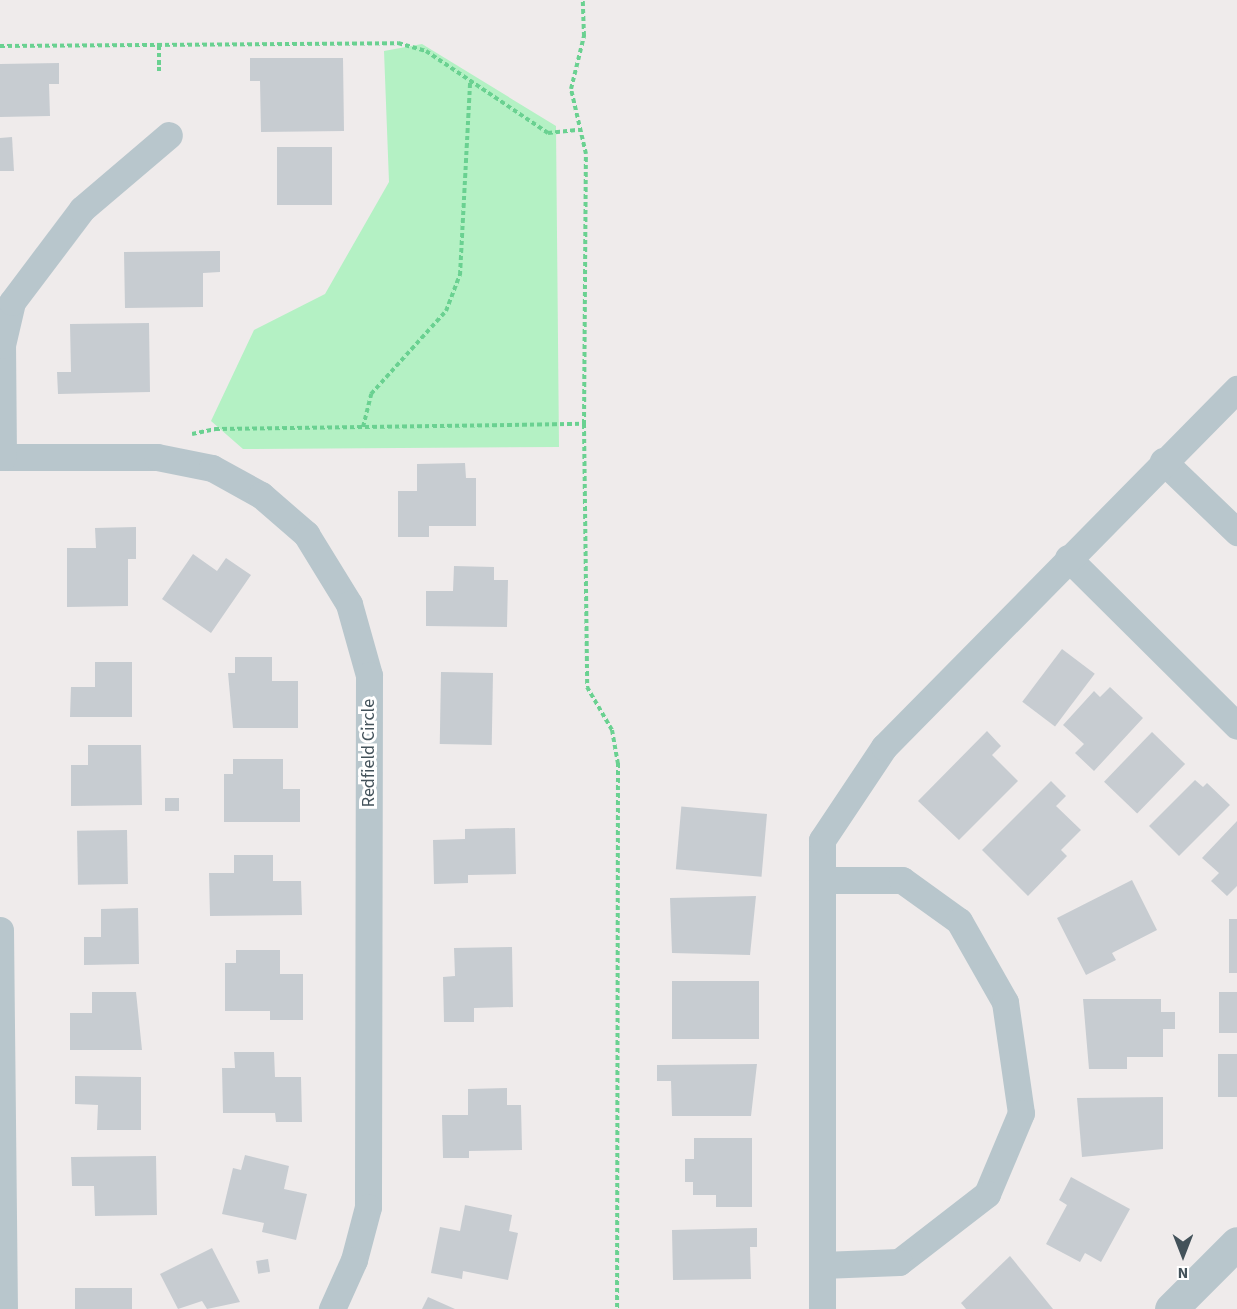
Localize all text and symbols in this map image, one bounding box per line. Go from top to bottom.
street label: Redfield Circle [358,699,380,807]
north arrow [1153,1225,1213,1285]
text: N [1178,1262,1188,1284]

